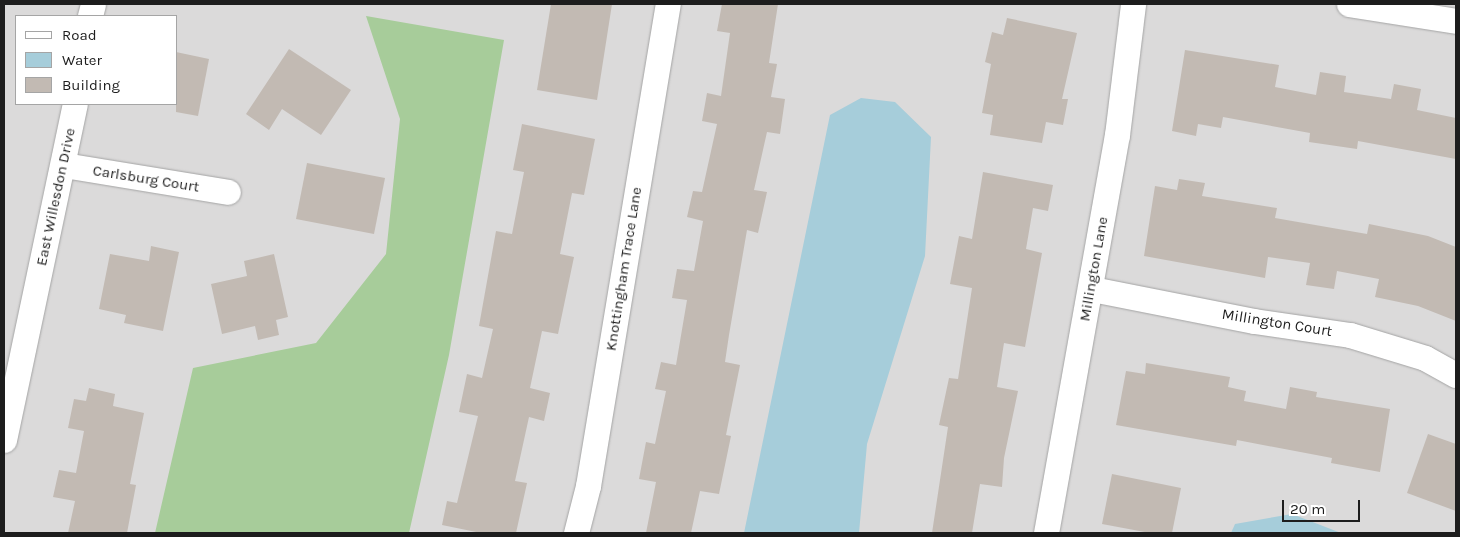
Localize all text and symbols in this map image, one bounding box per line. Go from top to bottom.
legend [15,15,178,105]
text: Road [62,26,97,44]
text: Water [62,51,102,69]
text: Building [62,76,120,94]
street label: East Willesdon Drive [33,126,79,268]
street label: Carlsburg Court [91,162,201,196]
street label: Knottingham Trace Lane [602,186,646,352]
street label: Millington Lane [1076,215,1112,323]
street label: Millington Court [1221,305,1333,341]
scale bar [1285,490,1362,522]
text: 20 m [1290,500,1325,518]

